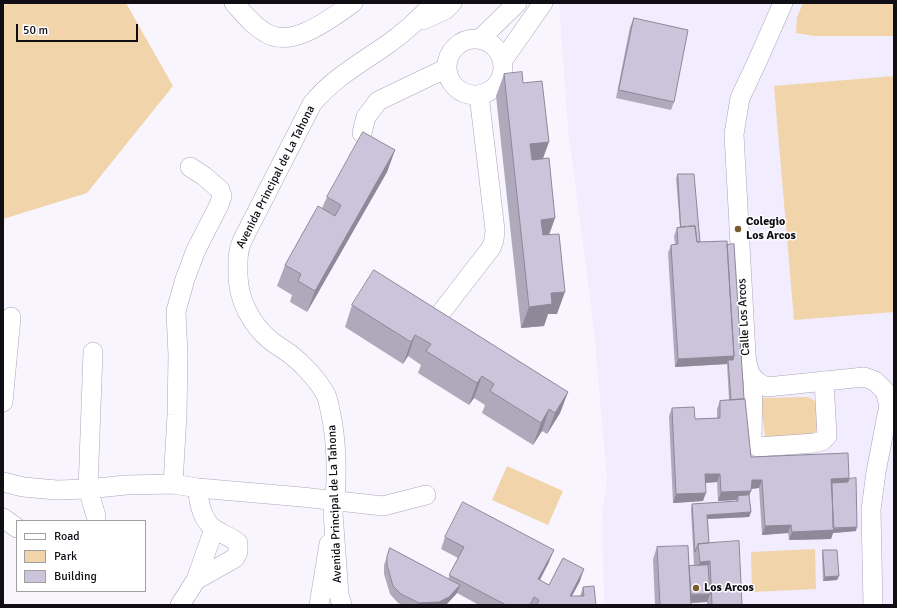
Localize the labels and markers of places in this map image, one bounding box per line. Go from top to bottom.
place label: Colegio Los Arcos [746,215,796,243]
marker: Colegio Los Arcos [733,224,743,234]
place label: Los Arcos [704,581,754,595]
marker: Los Arcos [691,583,701,593]

